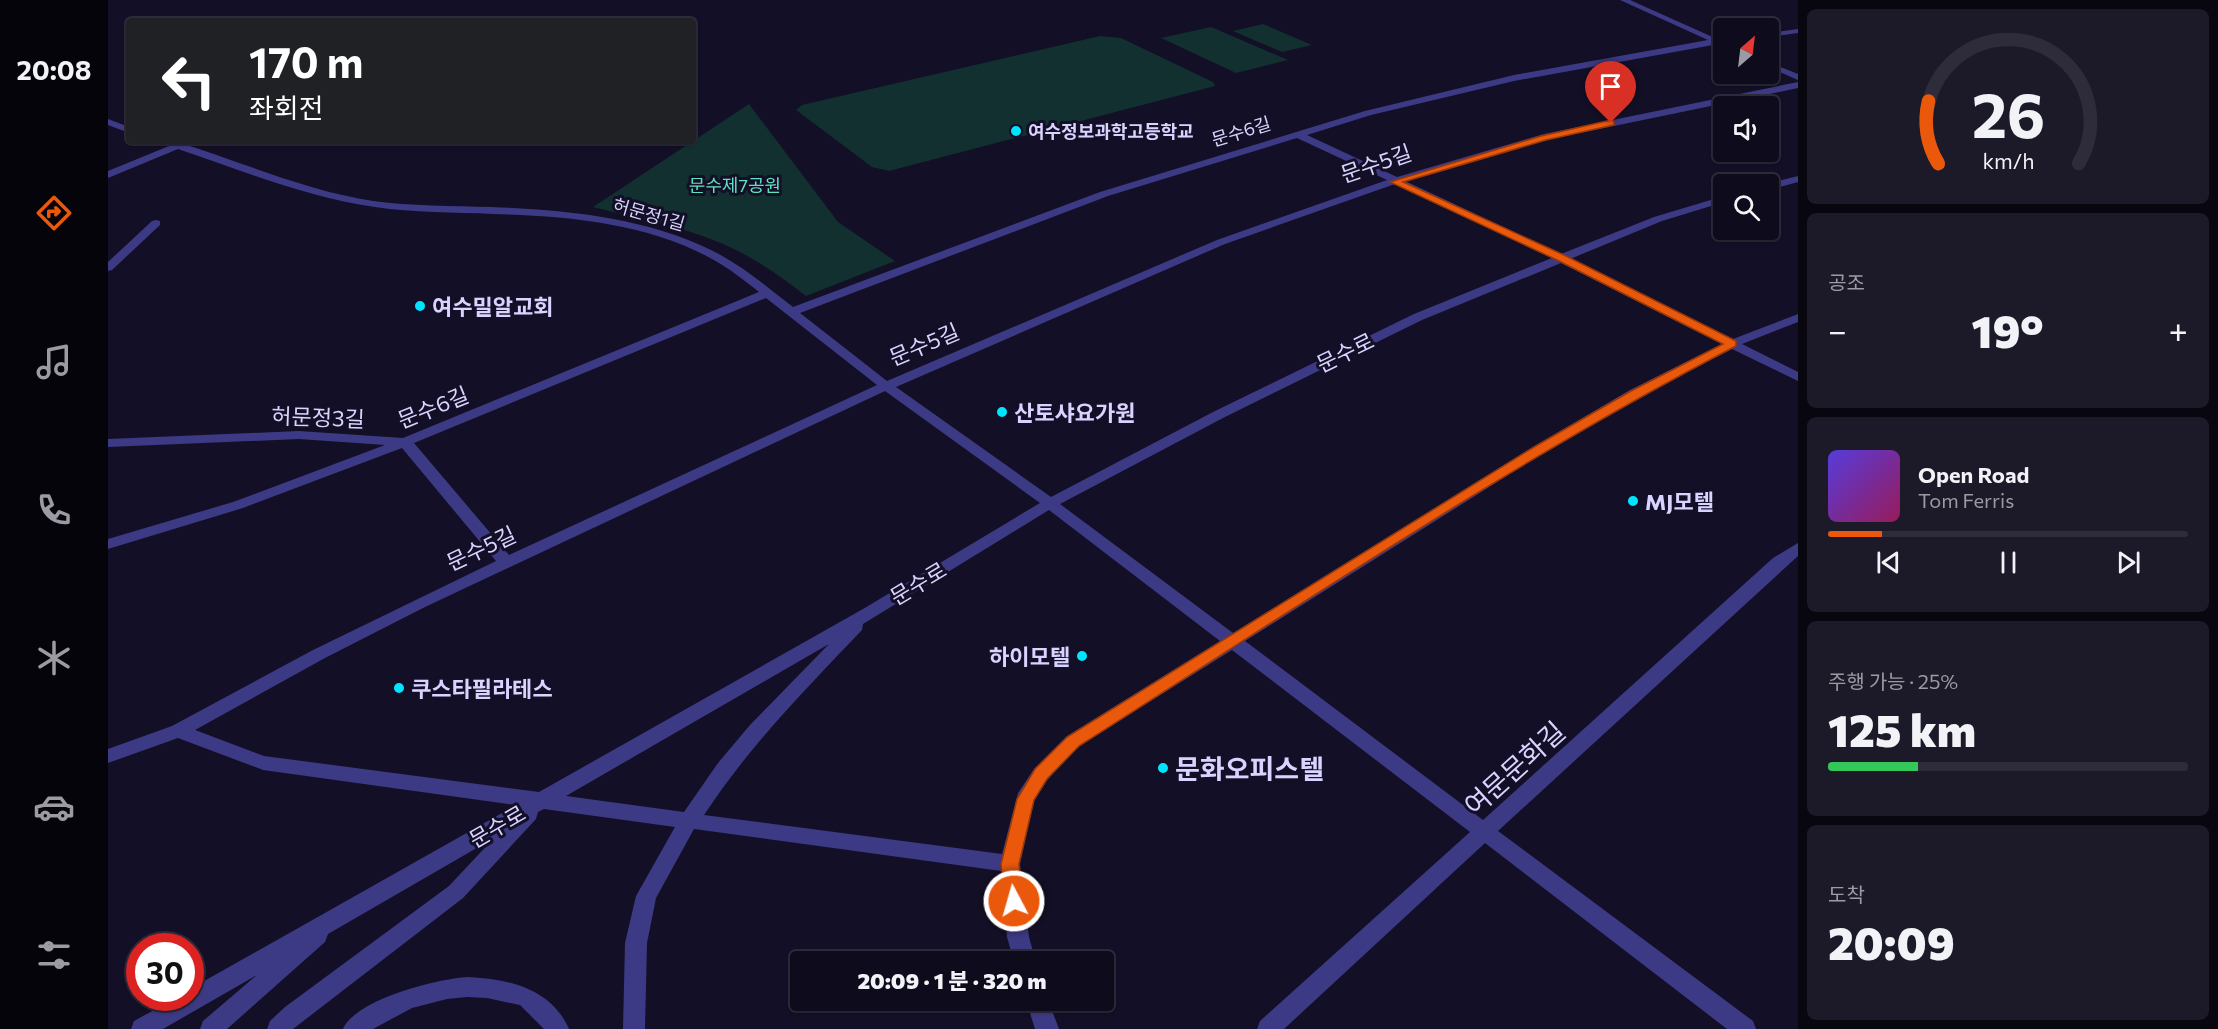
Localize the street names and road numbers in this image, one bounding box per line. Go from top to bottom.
street label: 문수6길 [1209,112,1273,150]
street label: 문수5길 [1337,138,1415,188]
street label: 허문정1길 [610,193,688,235]
street label: 문수5길 [885,317,963,371]
street label: 문수로 [1312,327,1378,377]
street label: 문수6길 [394,381,472,433]
street label: 허문정3길 [271,402,365,432]
street label: 문수5길 [442,520,520,576]
street label: 문수로 [885,556,951,610]
street label: 여문문화길 [1457,714,1571,822]
street label: 문수로 [464,799,530,853]

